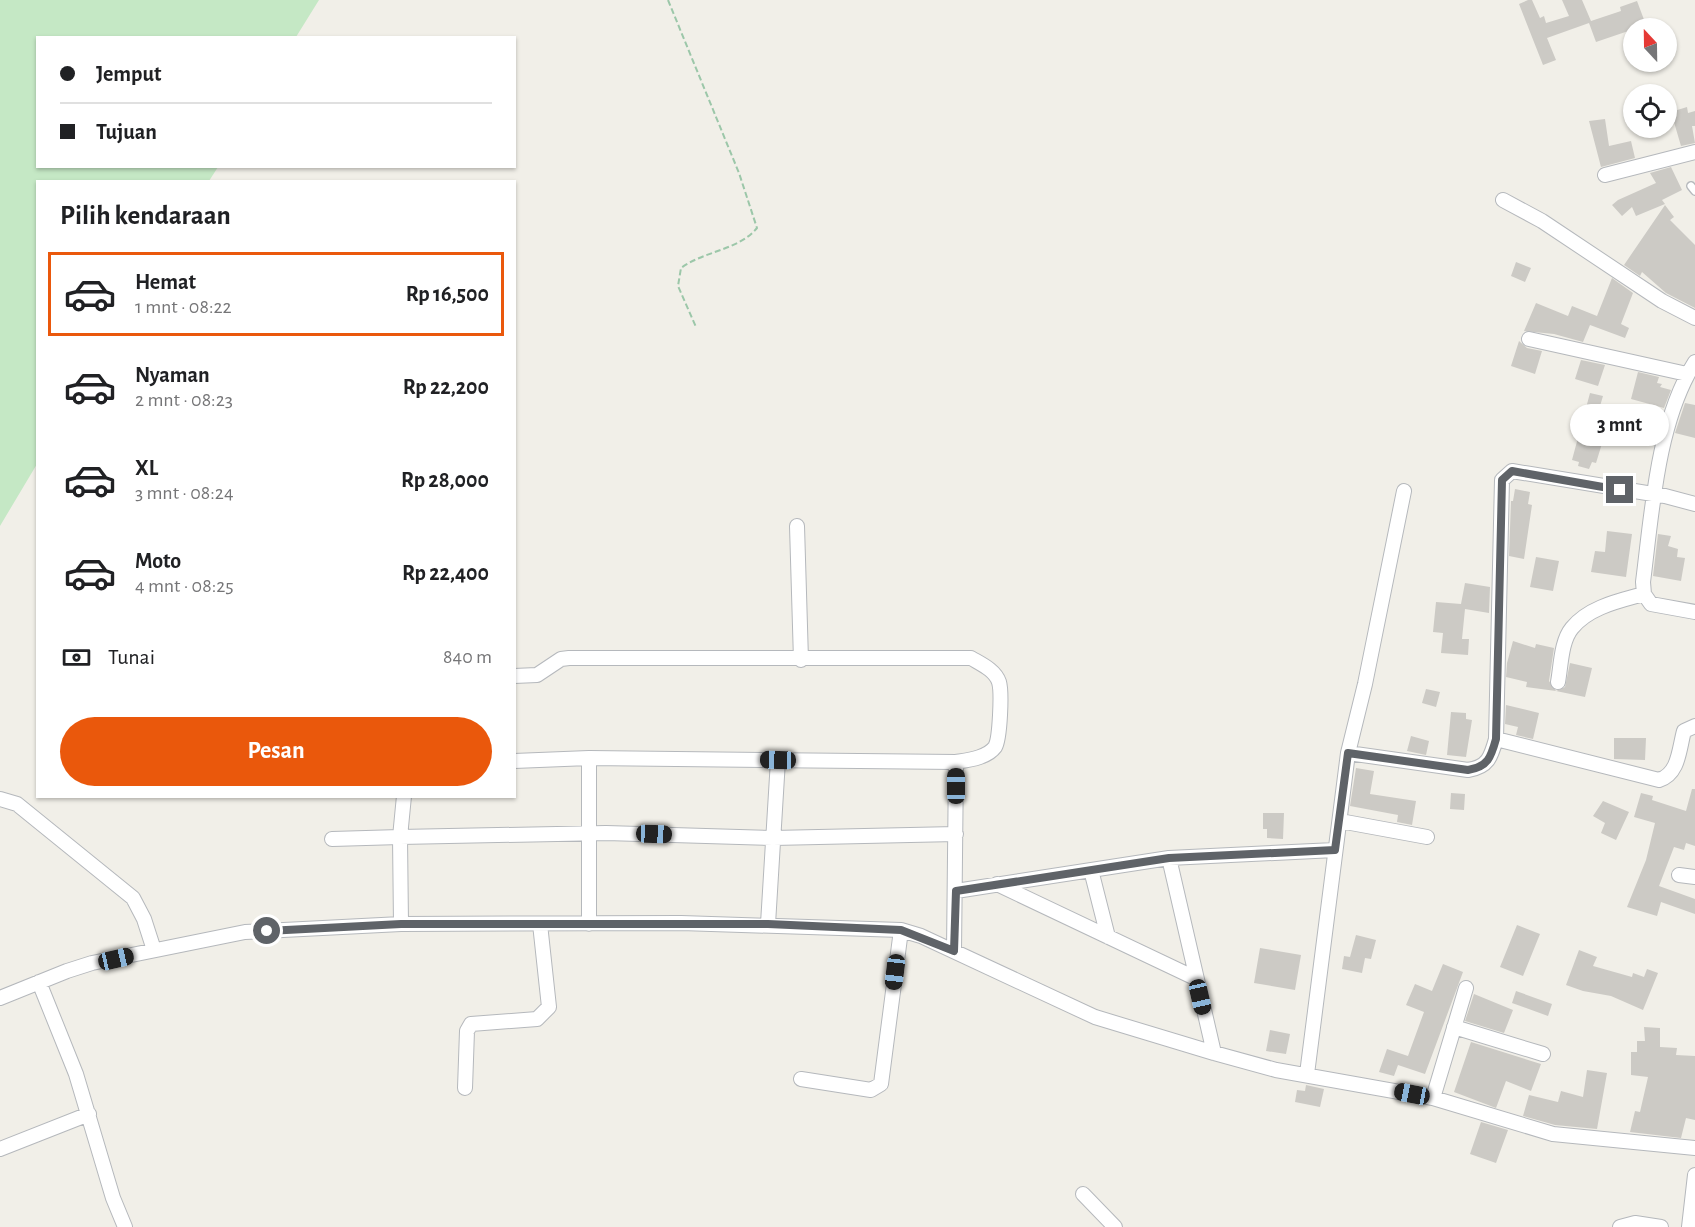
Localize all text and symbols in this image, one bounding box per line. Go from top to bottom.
north arrow [1623,18,1677,72]
map controls [1623,18,1677,138]
text: Jemput [96,63,161,85]
button: locate [1623,84,1677,138]
text: Tujuan [96,121,157,143]
text: Pilih kendaraan [60,202,231,229]
icon: car [63,267,117,321]
text: Hemat [135,271,196,293]
text: Rp 16,500 [406,283,489,305]
text: 1 mnt · 08:22 [135,297,232,317]
icon: car [63,360,117,414]
text: Nyaman [135,364,210,386]
text: Rp 22,200 [403,376,489,398]
text: 2 mnt · 08:23 [135,390,233,410]
callout: 3 mnt [1570,403,1670,445]
text: 3 mnt [1597,415,1642,435]
icon: car [63,453,117,507]
text: XL [135,457,158,479]
text: Rp 28,000 [401,469,489,491]
route end [1606,476,1633,503]
text: 3 mnt · 08:24 [135,483,234,503]
icon: car [63,546,117,600]
text: Moto [135,550,181,572]
text: Rp 22,400 [402,562,489,584]
text: 4 mnt · 08:25 [135,576,234,596]
icon: cash [60,641,93,674]
text: Tunai [108,646,155,668]
text: 840 m [443,647,492,667]
button: Pesan [60,717,492,786]
car [760,751,796,769]
car [947,768,965,804]
car [636,824,672,844]
route start [253,917,280,944]
car [96,946,136,972]
car [884,953,906,991]
car [1187,977,1213,1017]
car [1393,1082,1431,1106]

